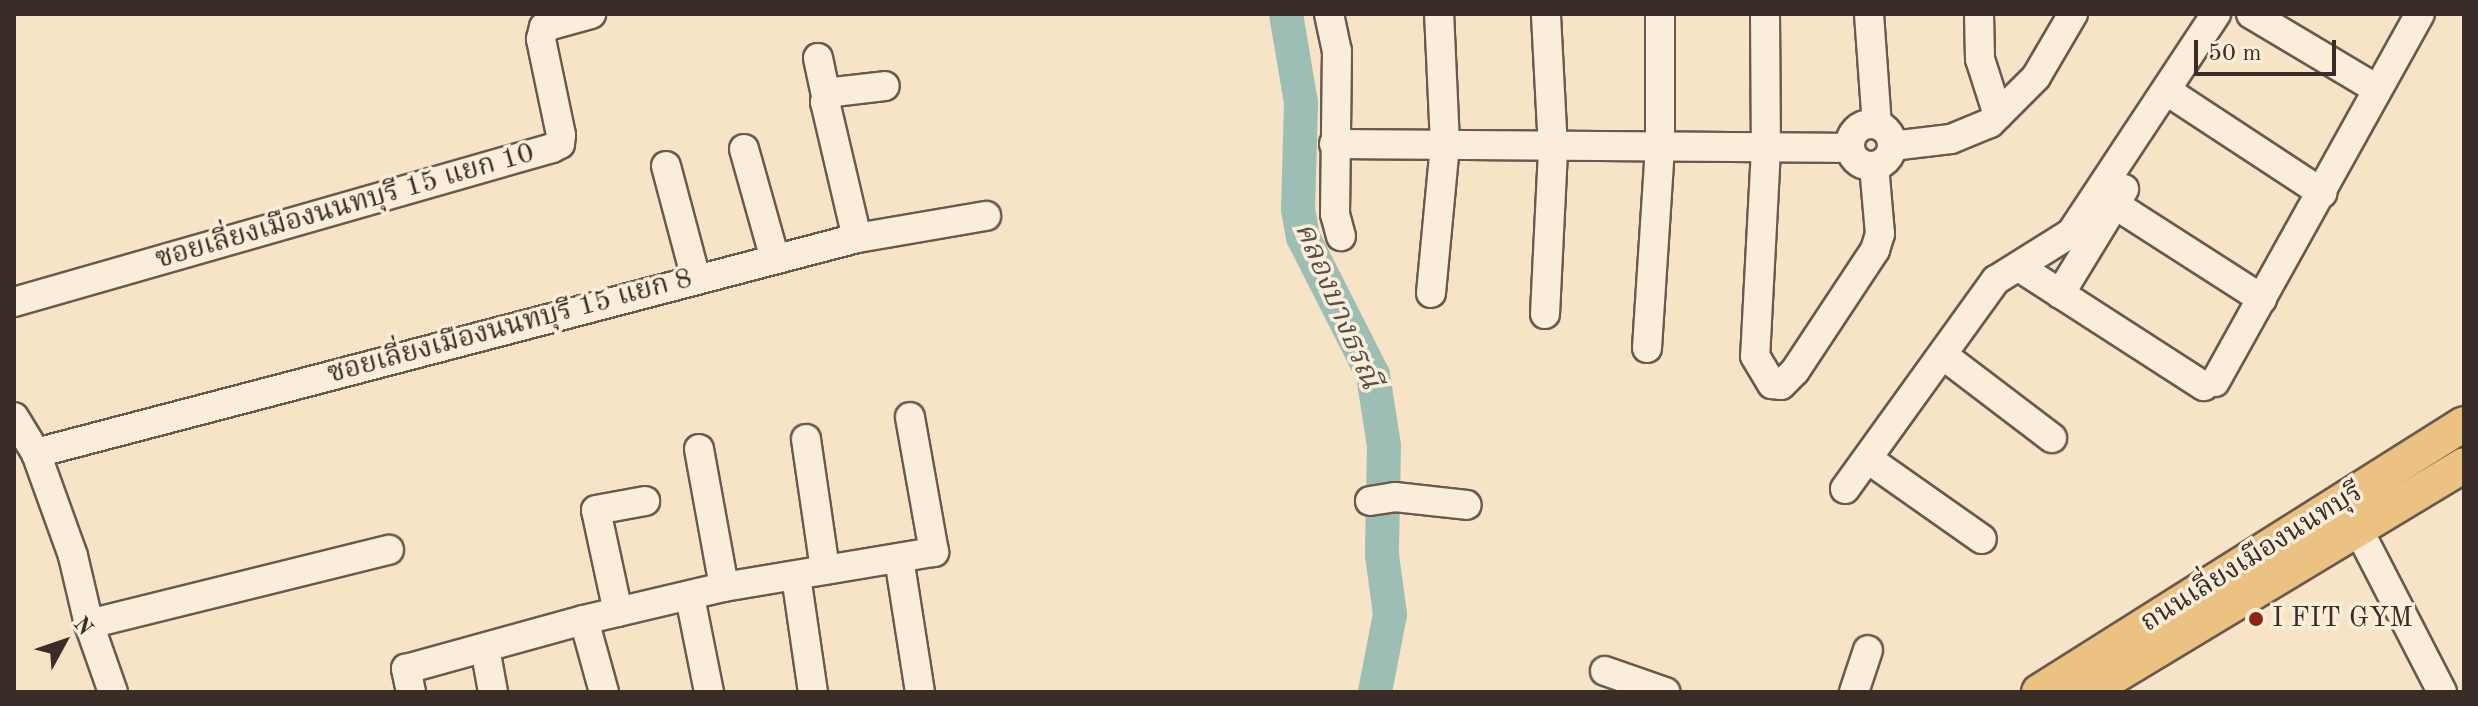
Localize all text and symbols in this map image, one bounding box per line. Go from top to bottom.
scale bar [2198,24,2340,74]
text: 50 m [2208,42,2262,66]
street label: ซอยเลี่ยงเมืองนนทบุรี 15 แยก 10 [152,137,538,277]
water label: คลองบางธรณี [1286,217,1388,395]
street label: ซอยเลี่ยงเมืองนนทบุรี 15 แยก 8 [324,262,696,392]
street label: ถนนเลี่ยงเมืองนนทบุรี [2135,476,2369,640]
north arrow [24,602,104,682]
place label: I FIT GYM [2272,602,2413,636]
marker: I FIT GYM [2247,610,2265,628]
text: N [69,613,96,640]

